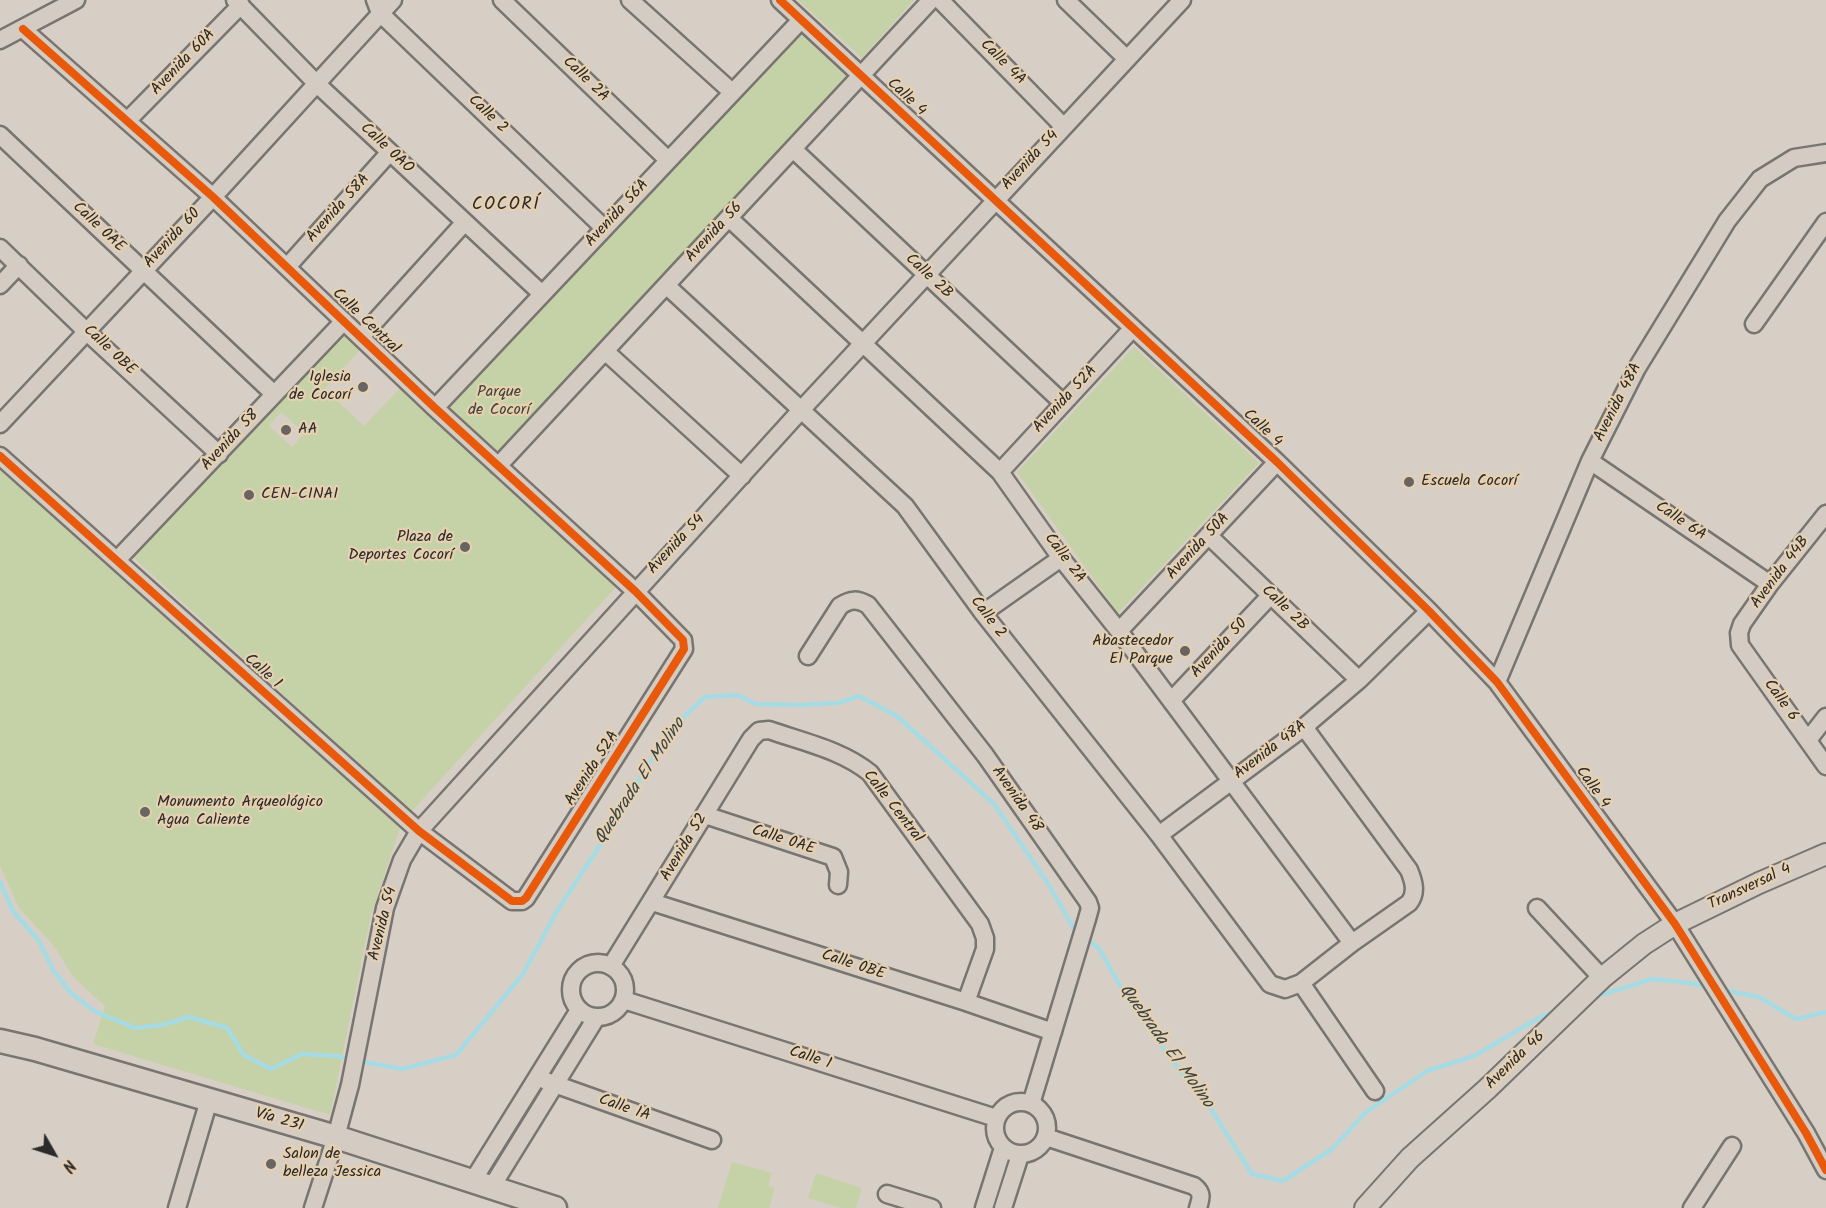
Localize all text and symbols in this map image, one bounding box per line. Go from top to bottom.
street label: Avenida 60A [148,26,220,100]
street label: Calle 4A [975,36,1029,90]
street label: Calle 2A [558,53,612,107]
street label: Calle 4 [882,75,930,121]
street label: Calle 2 [463,91,511,139]
street label: Calle 0AO [355,119,417,179]
street label: Avenida 54 [998,127,1064,195]
street label: Avenida 58A [303,171,375,247]
street label: Avenida 56A [582,176,654,252]
district label: COCORÍ [472,195,540,217]
street label: Calle 0AE [67,199,129,257]
street label: Avenida 56 [682,199,748,267]
street label: Avenida 60 [140,205,206,273]
street label: Calle 2B [900,250,956,304]
street label: Calle Central [327,285,403,359]
street label: Calle 0BE [78,321,140,381]
street label: Avenida 48A [1591,360,1647,446]
street label: Avenida 52A [1030,362,1102,438]
place label: Iglesia de Cocorí [289,368,351,406]
marker: Iglesia de Cocorí [356,380,370,394]
park label: Parque de Cocorí [468,383,530,421]
street label: Calle 4 [1238,406,1286,452]
street label: Avenida 58 [198,407,264,475]
place label: AA [298,420,317,440]
marker: AA [279,423,293,437]
place label: Escuela Cocorí [1421,472,1517,492]
marker: Escuela Cocorí [1402,475,1416,489]
place label: CEN-CINAI [261,485,338,505]
marker: CEN-CINAI [242,488,256,502]
street label: Calle 6A [1651,498,1709,546]
street label: Avenida 50A [1163,510,1235,584]
street label: Avenida 54 [644,511,710,579]
place label: Plaza de Deportes Cocorí [348,528,453,566]
street label: Calle 2A [1039,530,1089,588]
street label: Avenida 44B [1748,533,1814,613]
marker: Plaza de Deportes Cocorí [458,540,472,554]
street label: Calle 2B [1256,582,1312,636]
street label: Calle 2 [965,593,1009,643]
street label: Avenida 50 [1188,615,1252,683]
place label: Abastecedor El Parque [1092,632,1173,670]
marker: Abastecedor El Parque [1178,644,1192,658]
street label: Calle 1 [239,650,285,694]
street label: Calle 6 [1758,676,1802,726]
water label: Quebrada El Molino [591,715,691,849]
street label: Avenida 48A [1231,717,1311,785]
street label: Avenida 52A [562,728,624,810]
street label: Avenida 48 [986,763,1046,837]
street label: Calle 4 [1570,763,1614,813]
street label: Calle Central [858,767,926,847]
place label: Monumento Arqueológico Agua Caliente [157,793,323,831]
marker: Monumento Arqueológico Agua Caliente [138,805,152,819]
street label: Avenida 52 [657,811,713,885]
street label: Calle 0AE [749,822,817,860]
street label: Transversal 4 [1705,860,1795,916]
street label: Avenida 54 [366,885,402,963]
street label: Calle 0BE [819,947,887,985]
water label: Quebrada El Molino [1113,981,1217,1113]
street label: Avenida 46 [1482,1028,1550,1094]
street label: Calle 1 [786,1043,834,1075]
street label: Calle 1A [596,1091,652,1127]
street label: Vía 231 [252,1105,306,1137]
north arrow [24,1124,84,1184]
place label: Salon de belleza Jessica [283,1145,381,1183]
text: N [55,1154,81,1177]
marker: Salon de belleza Jessica [264,1157,278,1171]

